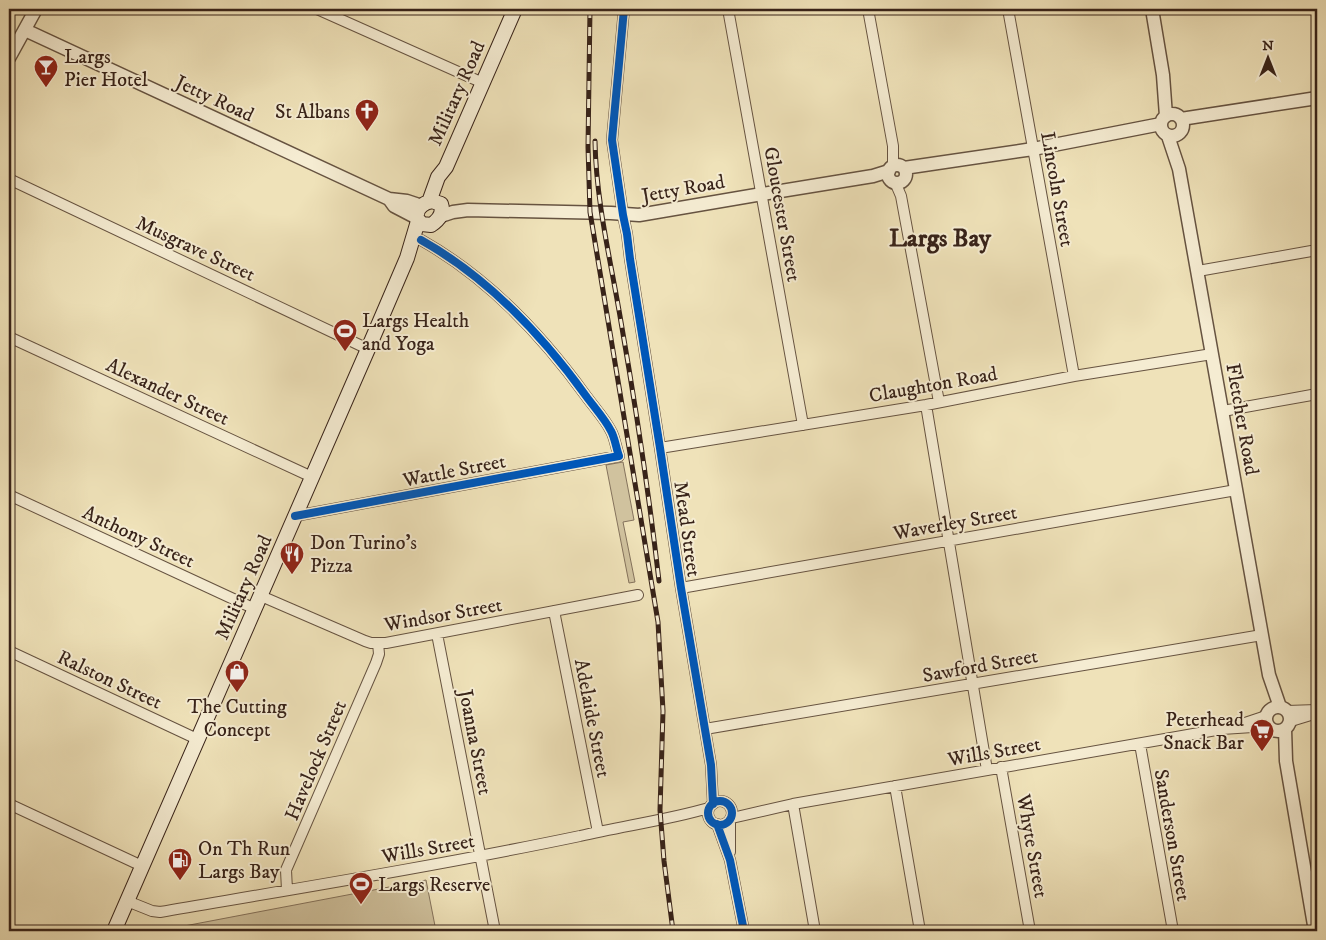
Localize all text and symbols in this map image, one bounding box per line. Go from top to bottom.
north arrow [1244,32,1294,82]
street label: Military Road [423,37,492,150]
text: N [1262,37,1274,55]
place label: Largs Pier Hotel [64,45,148,93]
bar icon: Largs Pier Hotel [33,54,59,88]
street label: Jetty Road [169,69,258,128]
church icon: St Albans [354,98,380,132]
place label: St Albans [275,100,350,125]
street label: Lincoln Street [1034,130,1079,249]
street label: Gloucester Street [757,145,806,284]
street label: Jetty Road [638,170,727,209]
street label: Musgrave Street [132,211,259,288]
district label: Largs Bay [889,223,992,254]
place label: Largs Health and Yoga [362,309,470,357]
sports icon: Largs Health and Yoga [332,318,358,352]
street label: Alexander Street [102,353,233,432]
street label: Fletcher Road [1219,361,1264,477]
street label: Claughton Road [867,362,999,409]
street label: Wattle Street [400,449,508,494]
street label: Mead Street [667,480,706,579]
street label: Anthony Street [78,500,198,574]
street label: Waverley Street [890,500,1019,547]
street label: Military Road [210,531,279,644]
place label: Don Turino's Pizza [310,531,417,579]
restaurant icon: Don Turino's Pizza [279,541,305,575]
street label: Windsor Street [381,593,504,638]
street label: Sawford Street [921,644,1040,689]
street label: Ralston Street [53,645,166,715]
street label: Adelaide Street [568,657,615,780]
shop icon: The Cutting Concept [224,659,250,693]
street label: Joanna Street [452,686,497,797]
place label: The Cutting Concept [187,695,287,743]
street label: Havelock Street [280,697,353,824]
place label: Peterhead Snack Bar [1163,708,1245,756]
supermarket icon: Peterhead Snack Bar [1249,718,1275,752]
street label: Wills Street [945,732,1043,773]
street label: Sanderson Street [1148,767,1195,903]
street label: Whyte Street [1010,791,1053,900]
street label: Wills Street [379,829,477,870]
place label: On Th Run Largs Bay [198,837,291,885]
fuel station icon: On Th Run Largs Bay [167,847,193,881]
sports icon: Largs Reserve [348,871,374,905]
place label: Largs Reserve [378,873,490,898]

